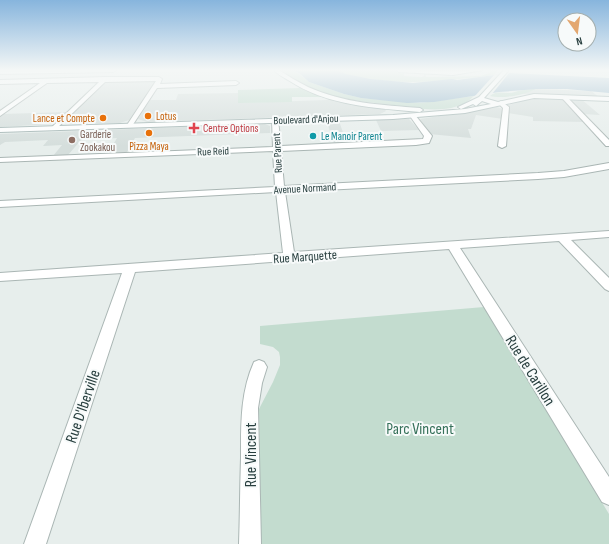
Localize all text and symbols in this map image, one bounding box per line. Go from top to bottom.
north arrow [557,12,597,52]
text: N [575,34,584,48]
place label: Lotus [156,110,176,123]
marker: Lotus [143,111,153,121]
place label: Lance et Compte [33,112,95,125]
street label: Boulevard d'Anjou [273,112,339,127]
marker: Lance et Compte [98,113,108,123]
marker: Centre Options [188,122,200,134]
place label: Centre Options [203,122,259,135]
place label: Garderie Zookakou [80,128,115,154]
marker: Pizza Maya [144,128,154,138]
place label: Le Manoir Parent [321,130,383,143]
marker: Le Manoir Parent [308,131,318,141]
street label: Rue Parent [270,132,285,173]
marker: Garderie Zookakou [67,135,77,145]
place label: Pizza Maya [129,140,169,153]
street label: Rue Reid [197,144,230,159]
street label: Avenue Normand [272,180,337,197]
street label: Rue Marquette [273,247,338,267]
street label: Rue de Carillon [501,332,559,409]
street label: Rue D'Iberville [62,367,105,446]
park label: Parc Vincent [386,420,454,439]
street label: Rue Vincent [242,423,261,487]

